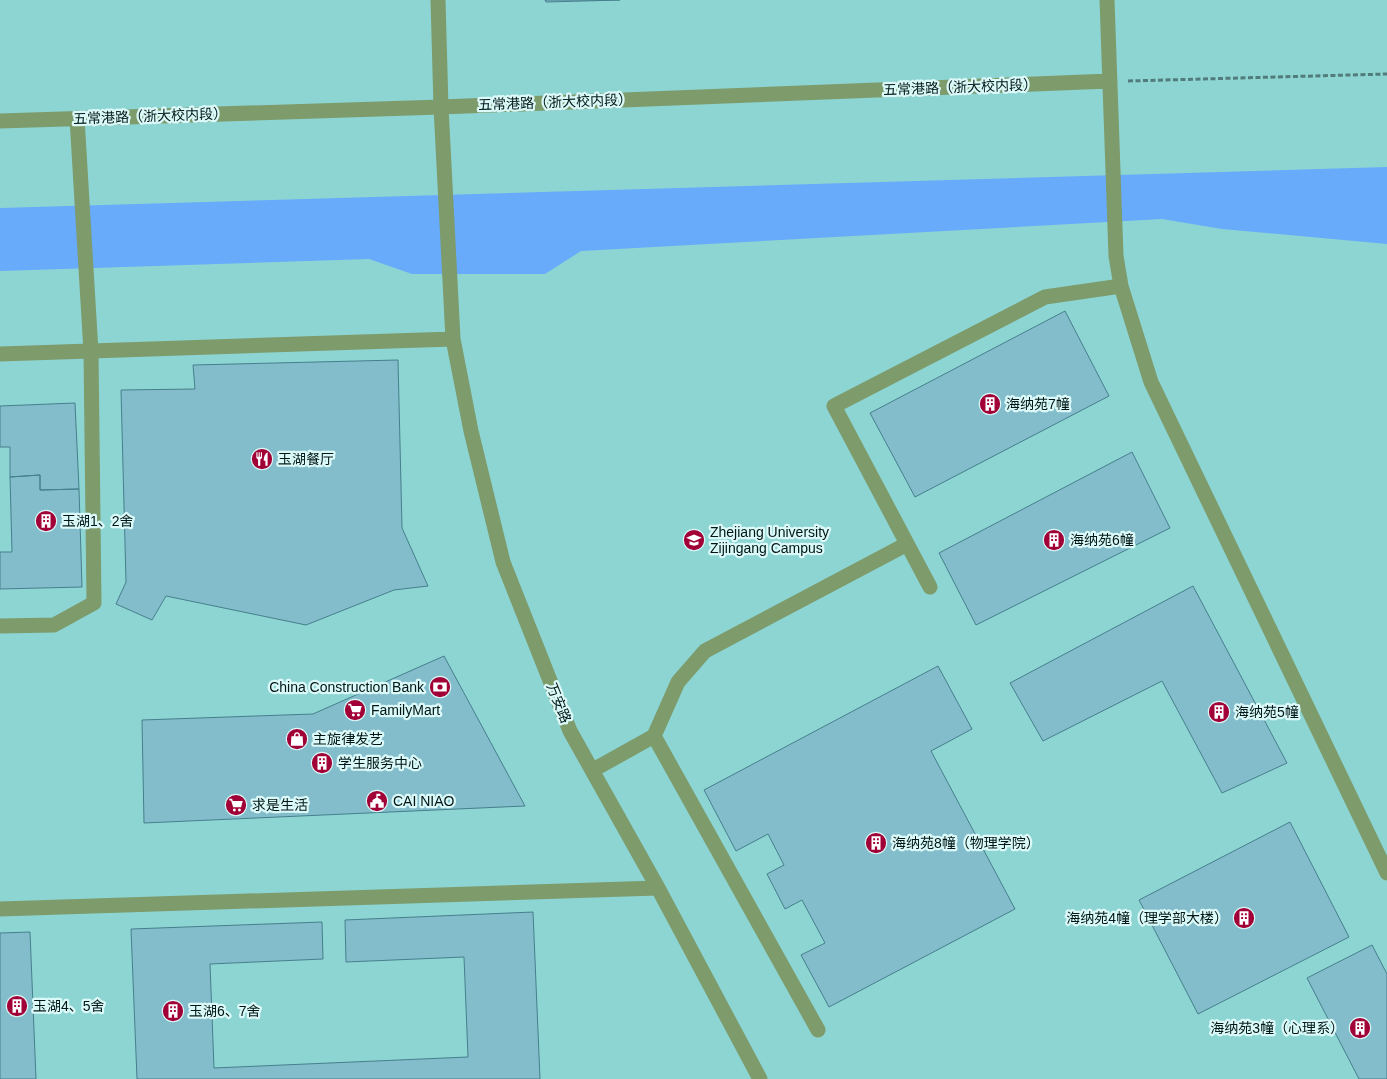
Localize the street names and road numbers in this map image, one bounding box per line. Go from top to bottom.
street label: 五常港路（浙大校内段） [883,76,1037,98]
street label: 五常港路（浙大校内段） [478,91,632,113]
street label: 五常港路（浙大校内段） [73,105,227,127]
street label: 万安路 [544,681,574,725]

